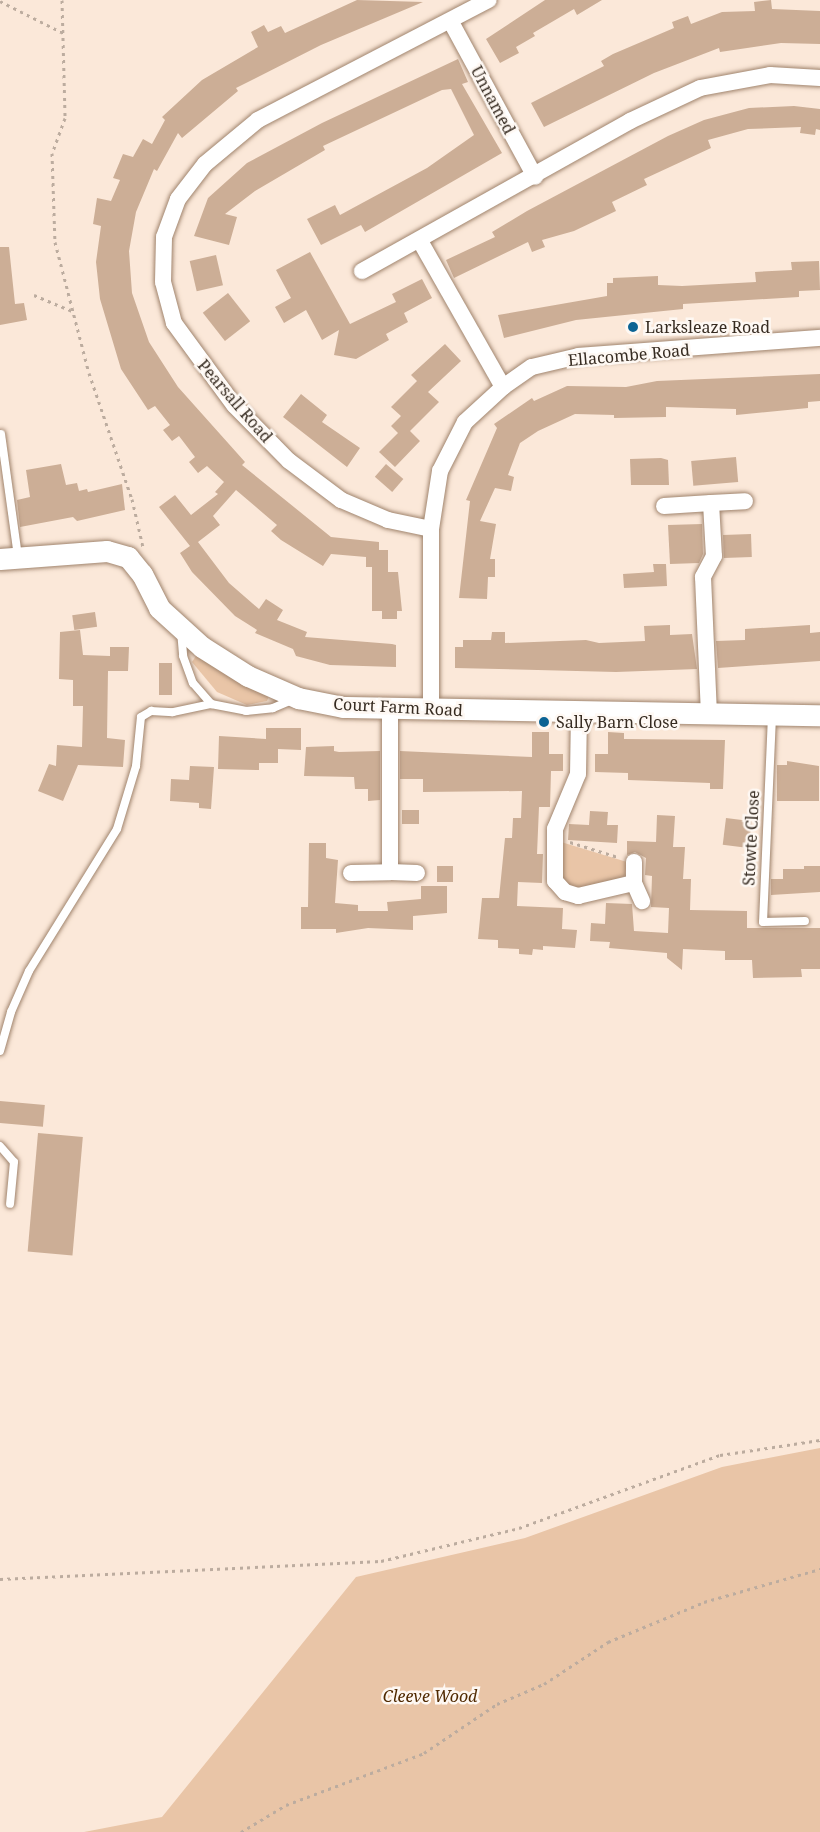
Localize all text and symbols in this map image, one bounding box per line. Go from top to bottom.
street label: Unnamed [467,63,519,137]
place label: Larksleaze Road [645,317,770,337]
marker: Larksleaze Road [626,320,640,334]
street label: Ellacombe Road [567,340,691,370]
street label: Pearsall Road [194,356,276,446]
street label: Court Farm Road [333,694,463,720]
place label: Sally Barn Close [556,712,678,732]
marker: Sally Barn Close [537,715,551,729]
street label: Stowte Close [739,790,763,886]
park label: Cleeve Wood [383,1686,477,1706]

